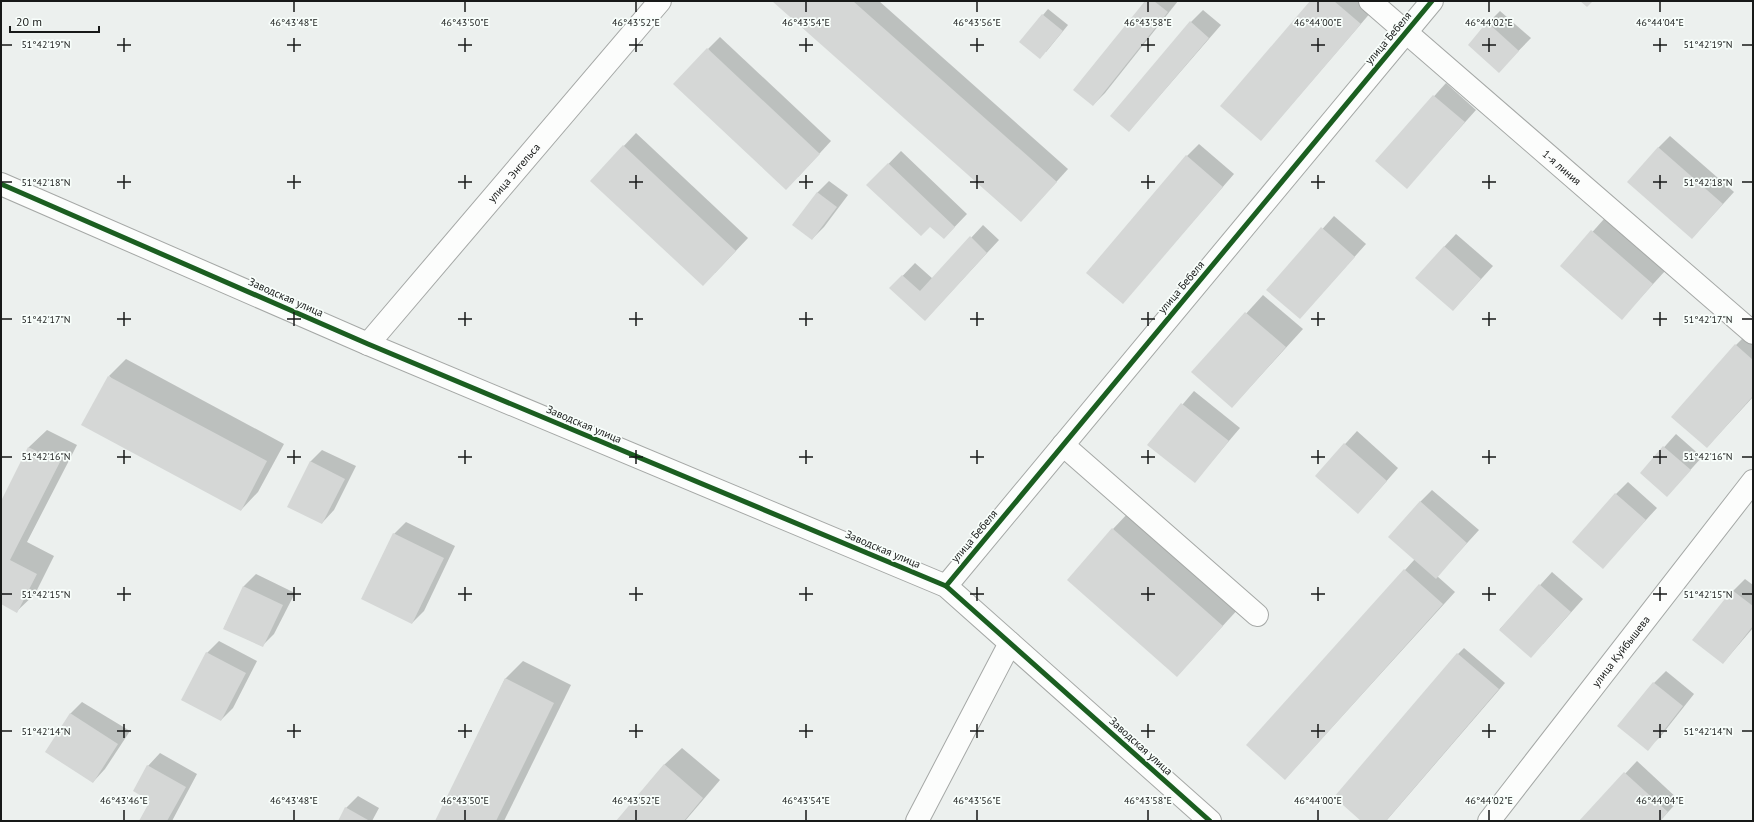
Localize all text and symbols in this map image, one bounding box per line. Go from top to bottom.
scale bar [10,8,99,34]
street label: улица Бебеля [1362,9,1414,67]
text: 20 m [16,14,42,29]
text: 46°43'48"E [270,16,318,29]
text: 46°43'50"E [441,16,489,29]
text: 46°43'52"E [612,16,660,29]
text: 46°43'54"E [782,16,830,29]
text: 46°43'56"E [953,16,1001,29]
text: 46°43'58"E [1124,16,1172,29]
text: 46°44'00"E [1294,16,1342,29]
text: 46°44'02"E [1465,16,1513,29]
text: 46°44'04"E [1636,16,1684,29]
text: 51°42'19"N [21,38,71,51]
text: 51°42'19"N [1683,38,1733,51]
street label: улица Энгельса [485,140,543,205]
street label: 1-я линия [1540,147,1584,188]
text: 51°42'18"N [21,176,71,189]
text: 51°42'18"N [1683,176,1733,189]
street label: улица Бебеля [1155,258,1207,316]
street label: Заводская улица [246,274,326,320]
text: 51°42'17"N [21,313,71,326]
text: 51°42'17"N [1683,313,1733,326]
street label: Заводская улица [544,402,624,446]
text: 51°42'16"N [21,450,71,463]
text: 51°42'16"N [1683,450,1733,463]
street label: улица Бебеля [948,507,1000,565]
street label: Заводская улица [843,527,923,571]
text: 51°42'15"N [21,588,71,601]
text: 51°42'15"N [1683,588,1733,601]
street label: улица Куйбышева [1589,613,1653,690]
street label: Заводская улица [1106,714,1176,778]
text: 51°42'14"N [21,725,71,738]
text: 51°42'14"N [1683,725,1733,738]
text: 46°43'46"E [100,794,148,807]
text: 46°43'48"E [270,794,318,807]
text: 46°43'50"E [441,794,489,807]
text: 46°43'52"E [612,794,660,807]
text: 46°43'54"E [782,794,830,807]
text: 46°43'56"E [953,794,1001,807]
text: 46°43'58"E [1124,794,1172,807]
text: 46°44'00"E [1294,794,1342,807]
text: 46°44'02"E [1465,794,1513,807]
text: 46°44'04"E [1636,794,1684,807]

